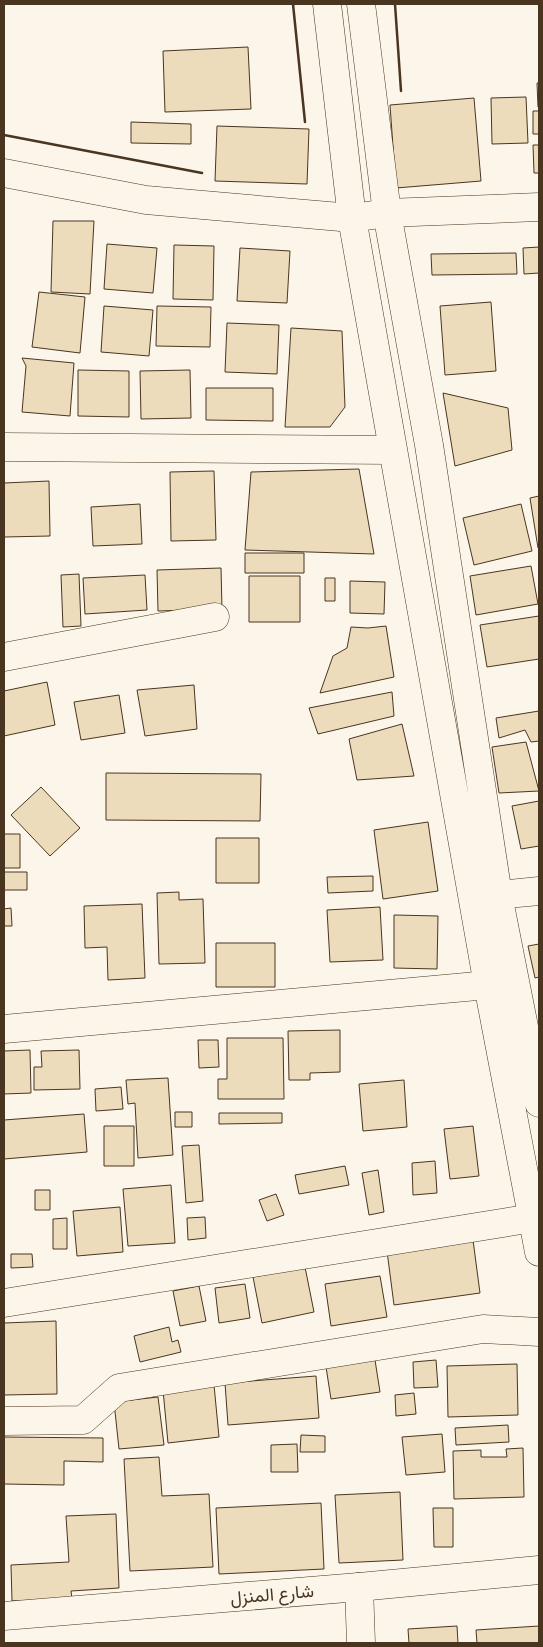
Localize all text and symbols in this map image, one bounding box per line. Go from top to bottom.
street label: شارع المنزل [229,1577,315,1611]

